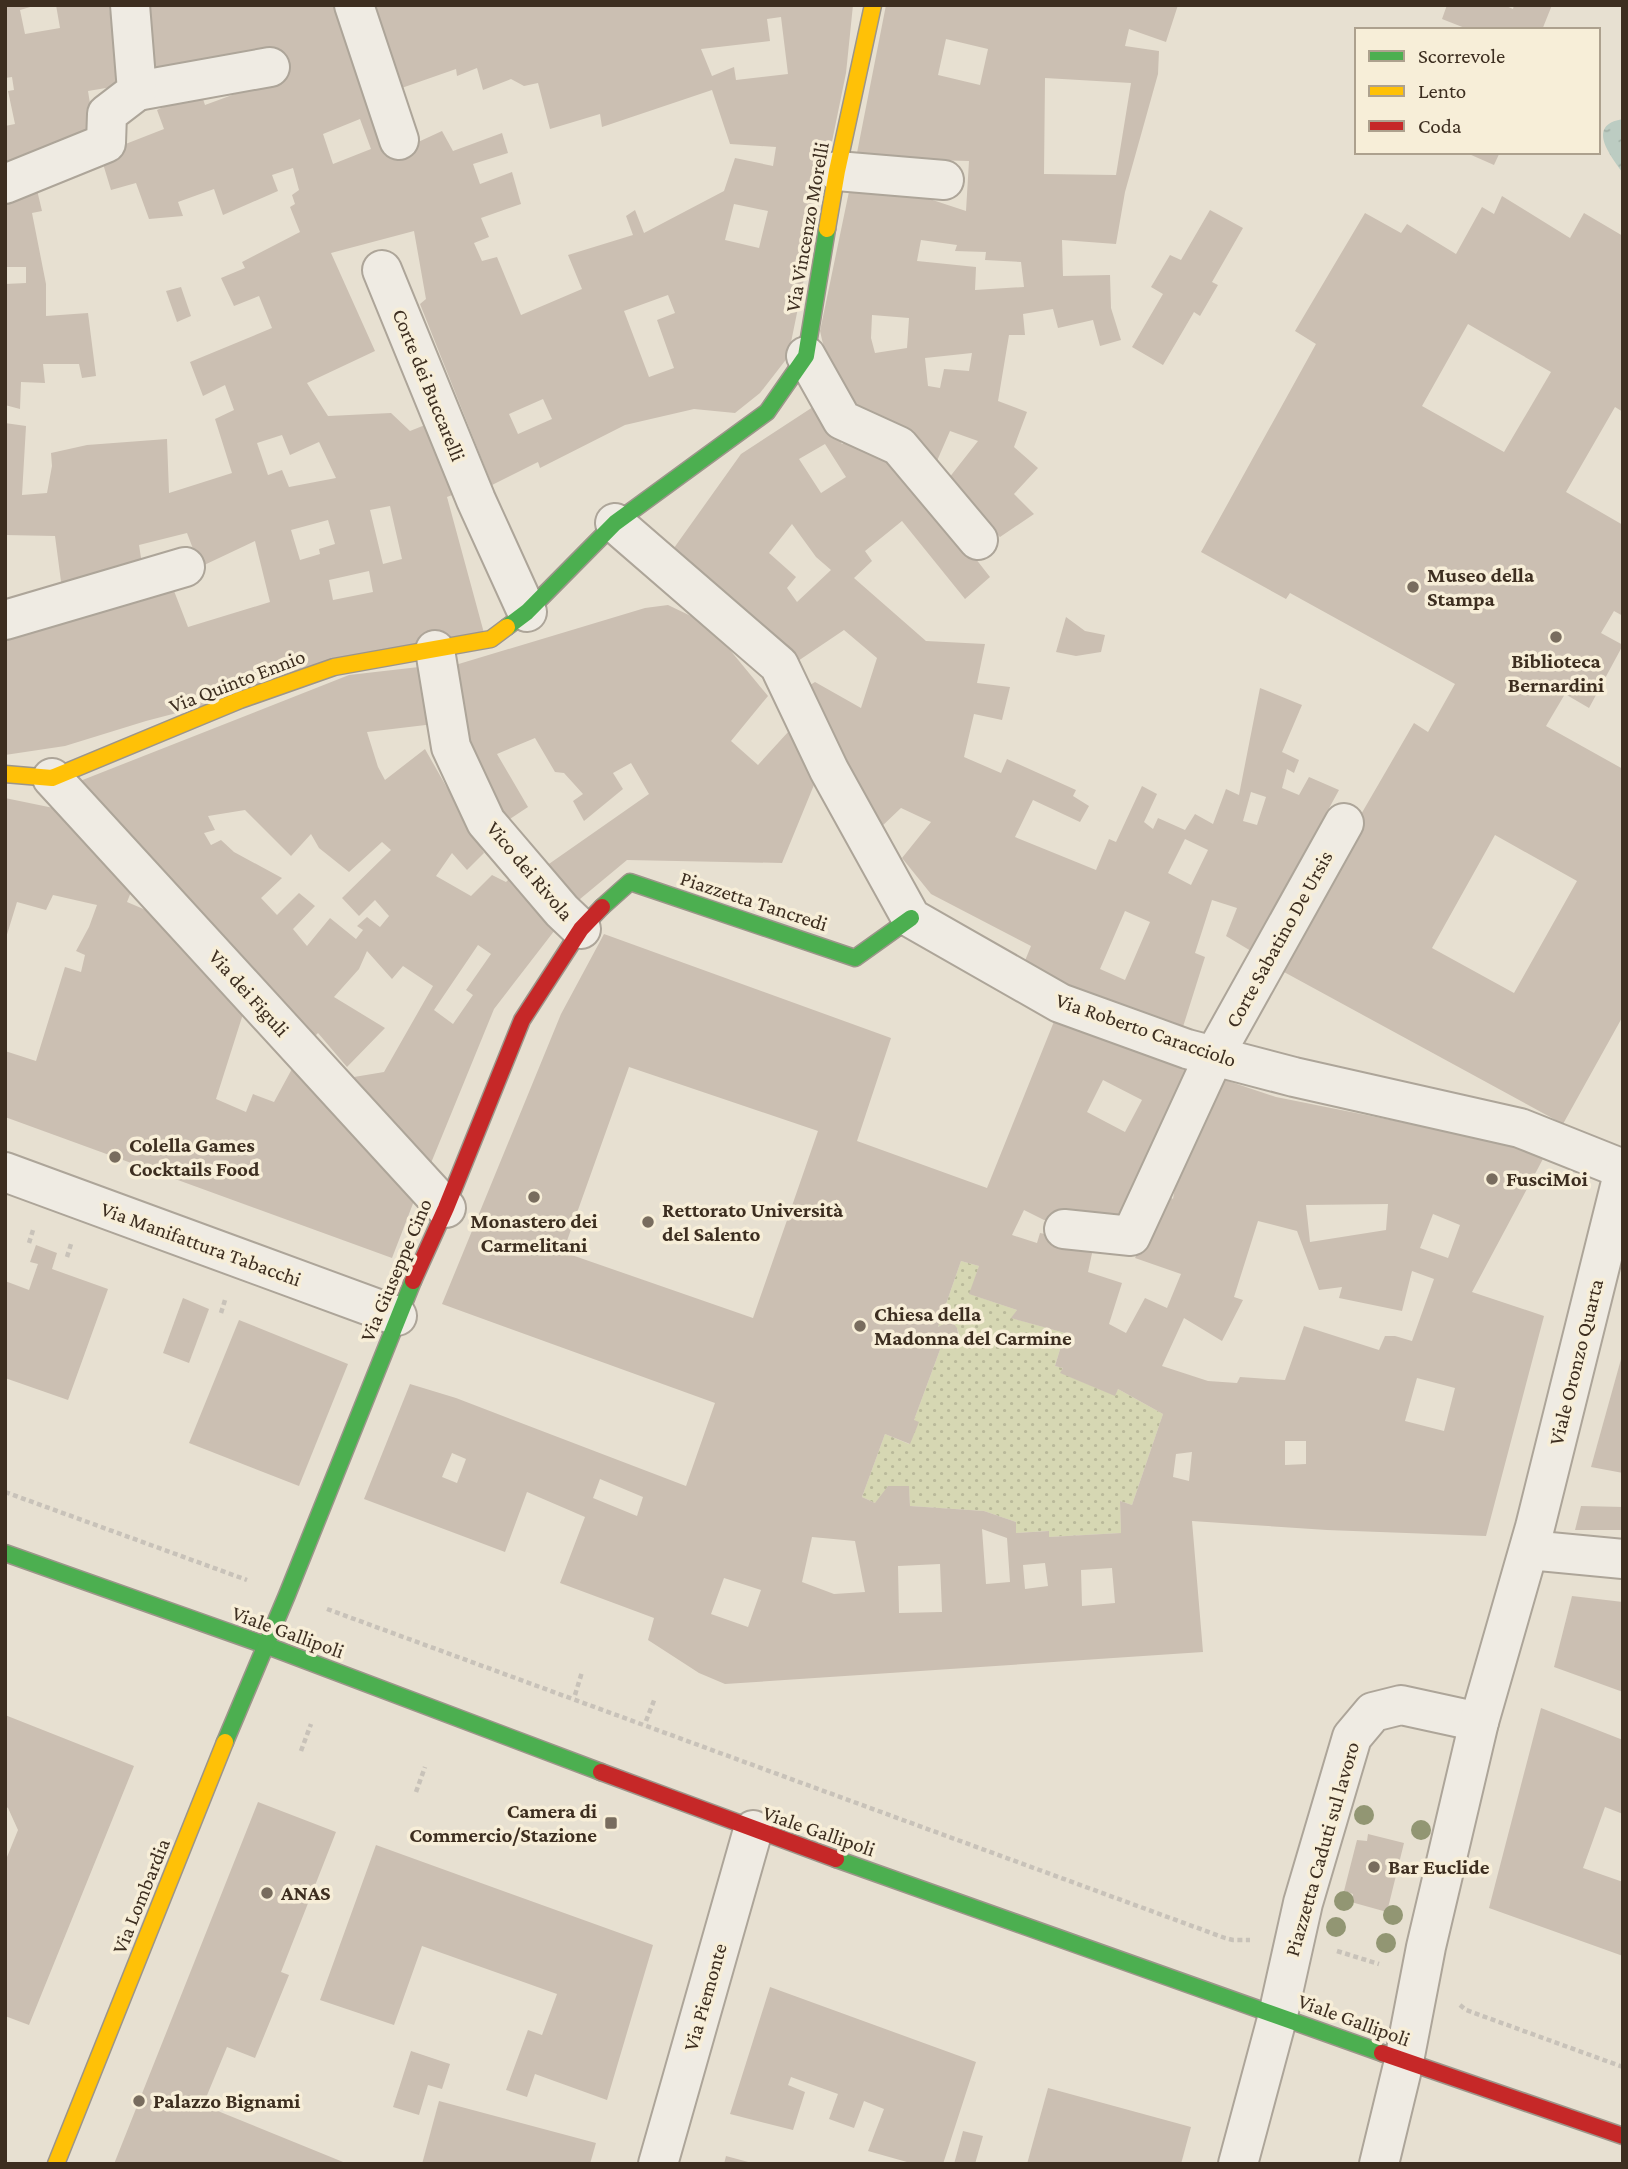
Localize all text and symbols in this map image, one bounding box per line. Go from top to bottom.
legend [1355,28,1600,154]
text: Scorrevole [1418,44,1505,68]
text: Lento [1418,79,1466,103]
text: Coda [1418,114,1462,138]
street label: Via Vincenzo Morelli [780,140,834,314]
street label: Corte dei Buccarelli [387,305,471,465]
place label: Museo della Stampa [1427,563,1535,611]
marker: Museo della Stampa [1405,579,1421,595]
marker: Biblioteca Bernardini [1548,629,1564,645]
street label: Via Quinto Ennio [166,644,308,718]
place label: Biblioteca Bernardini [1508,649,1604,697]
street label: Vico dei Rivola [482,817,579,926]
street label: Corte Sabatino De Ursis [1220,846,1338,1032]
street label: Piazzetta Tancredi [677,866,831,936]
street label: Via dei Figuli [204,945,295,1042]
street label: Via Roberto Caracciolo [1053,988,1239,1072]
place label: Colella Games Cocktails Food [129,1133,260,1181]
marker: Colella Games Cocktails Food [107,1149,123,1165]
place label: FusciMoi [1506,1167,1588,1191]
marker: FusciMoi [1484,1171,1500,1187]
marker: Monastero dei Carmelitani [526,1189,542,1205]
street label: Via Giuseppe Cino [355,1195,437,1345]
street label: Via Manifattura Tabacchi [98,1197,305,1292]
place label: Rettorato Università del Salento [662,1198,844,1246]
place label: Monastero dei Carmelitani [470,1209,598,1257]
marker: Rettorato Università del Salento [640,1214,656,1230]
street label: Viale Oronzo Quarta [1544,1276,1608,1448]
place label: Chiesa della Madonna del Carmine [874,1302,1072,1350]
marker: Chiesa della Madonna del Carmine [852,1318,868,1334]
street label: Viale Gallipoli [229,1601,348,1664]
street label: Piazzetta Caduti sul lavoro [1280,1739,1364,1959]
place label: Camera di Commercio/Stazione [409,1799,597,1847]
street label: Viale Gallipoli [760,1801,879,1862]
marker: Camera di Commercio/Stazione [603,1815,619,1831]
street label: Via Lombardia [107,1835,175,1957]
place label: Bar Euclide [1388,1855,1490,1879]
marker: Bar Euclide [1366,1859,1382,1875]
place label: ANAS [280,1881,331,1905]
marker: ANAS [259,1885,275,1901]
street label: Via Piemonte [678,1940,732,2054]
street label: Viale Gallipoli [1295,1989,1414,2052]
place label: Palazzo Bignami [153,2089,300,2113]
marker: Palazzo Bignami [131,2093,147,2109]

